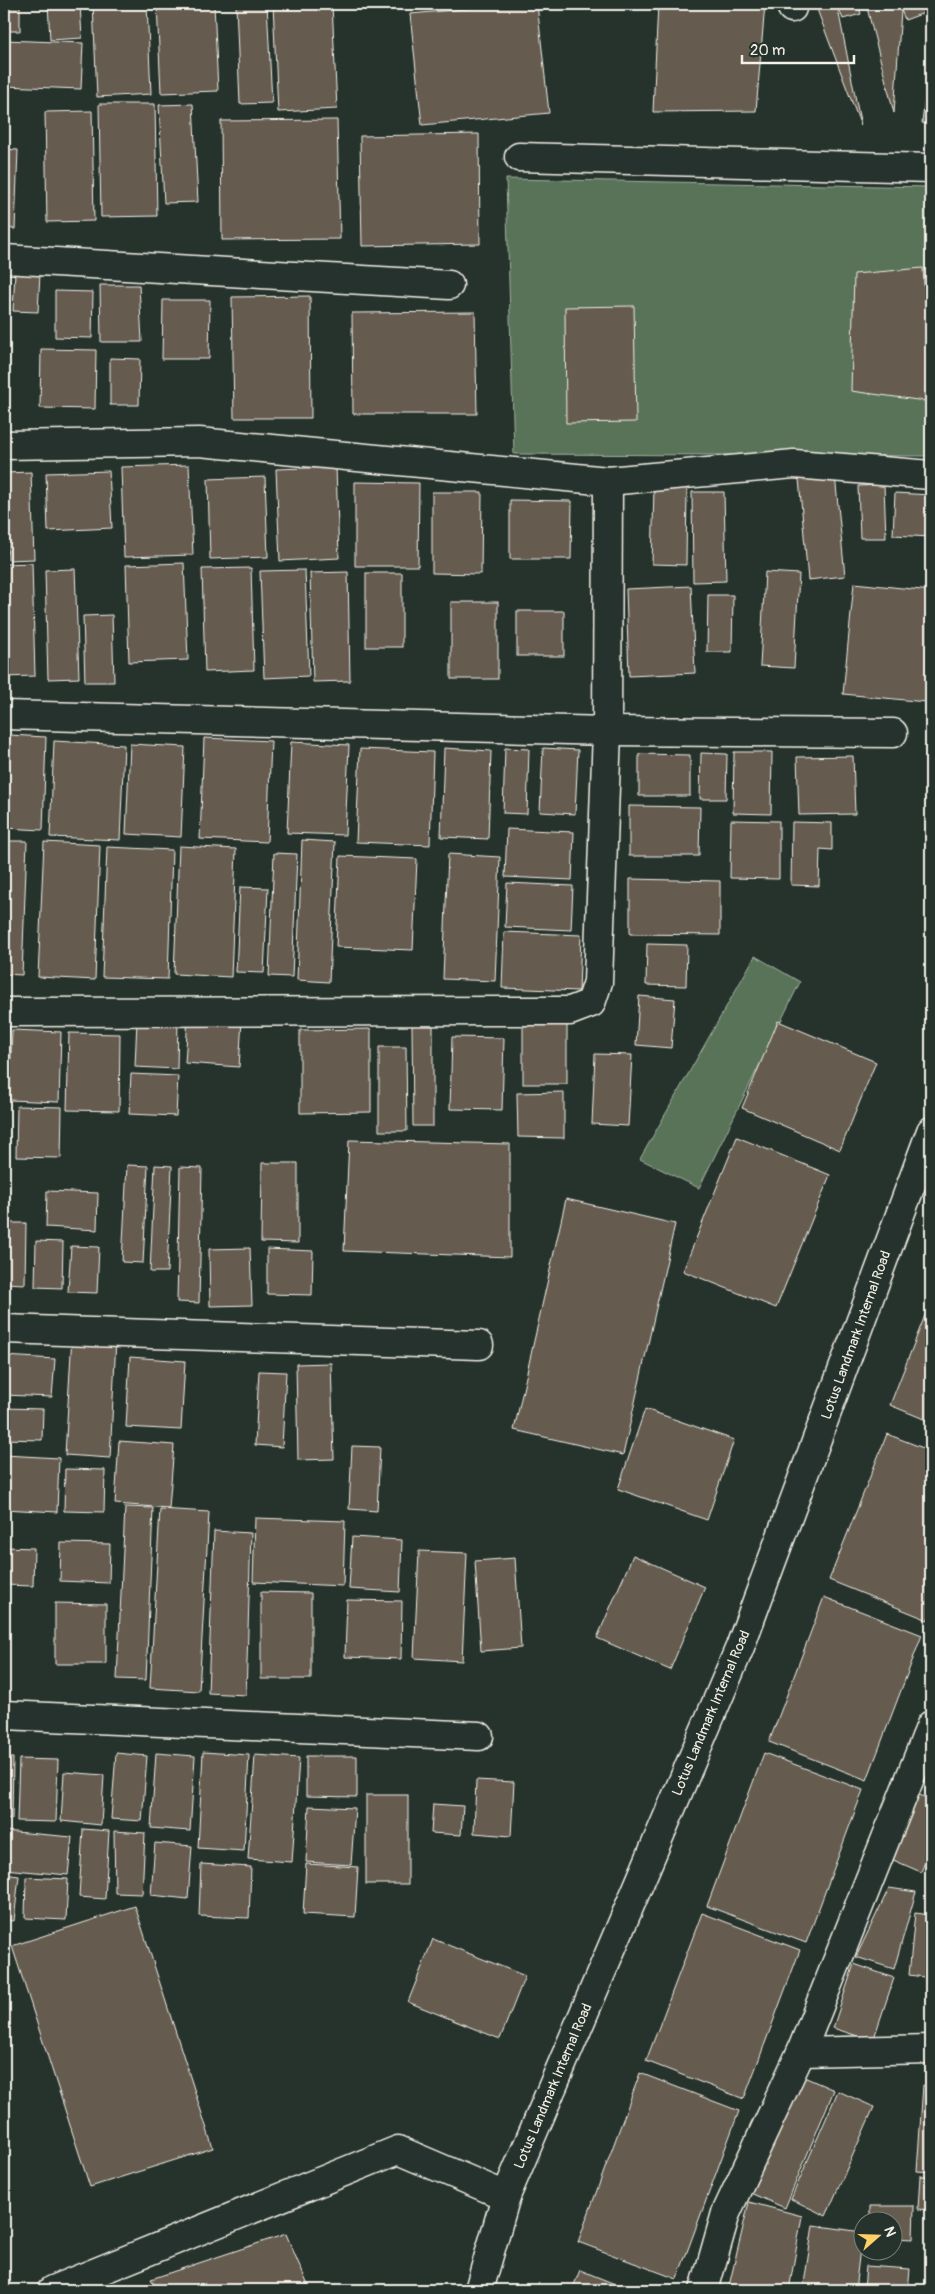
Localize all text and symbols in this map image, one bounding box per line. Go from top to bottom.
scale bar [742,32,855,64]
text: 20 m [750,41,785,60]
street label: Lotus Landmark Internal Road [818,1248,894,1422]
street label: Lotus Landmark Internal Road [668,1628,754,1798]
street label: Lotus Landmark Internal Road [510,2001,596,2171]
north arrow [852,2212,902,2262]
text: N [880,2224,899,2239]

